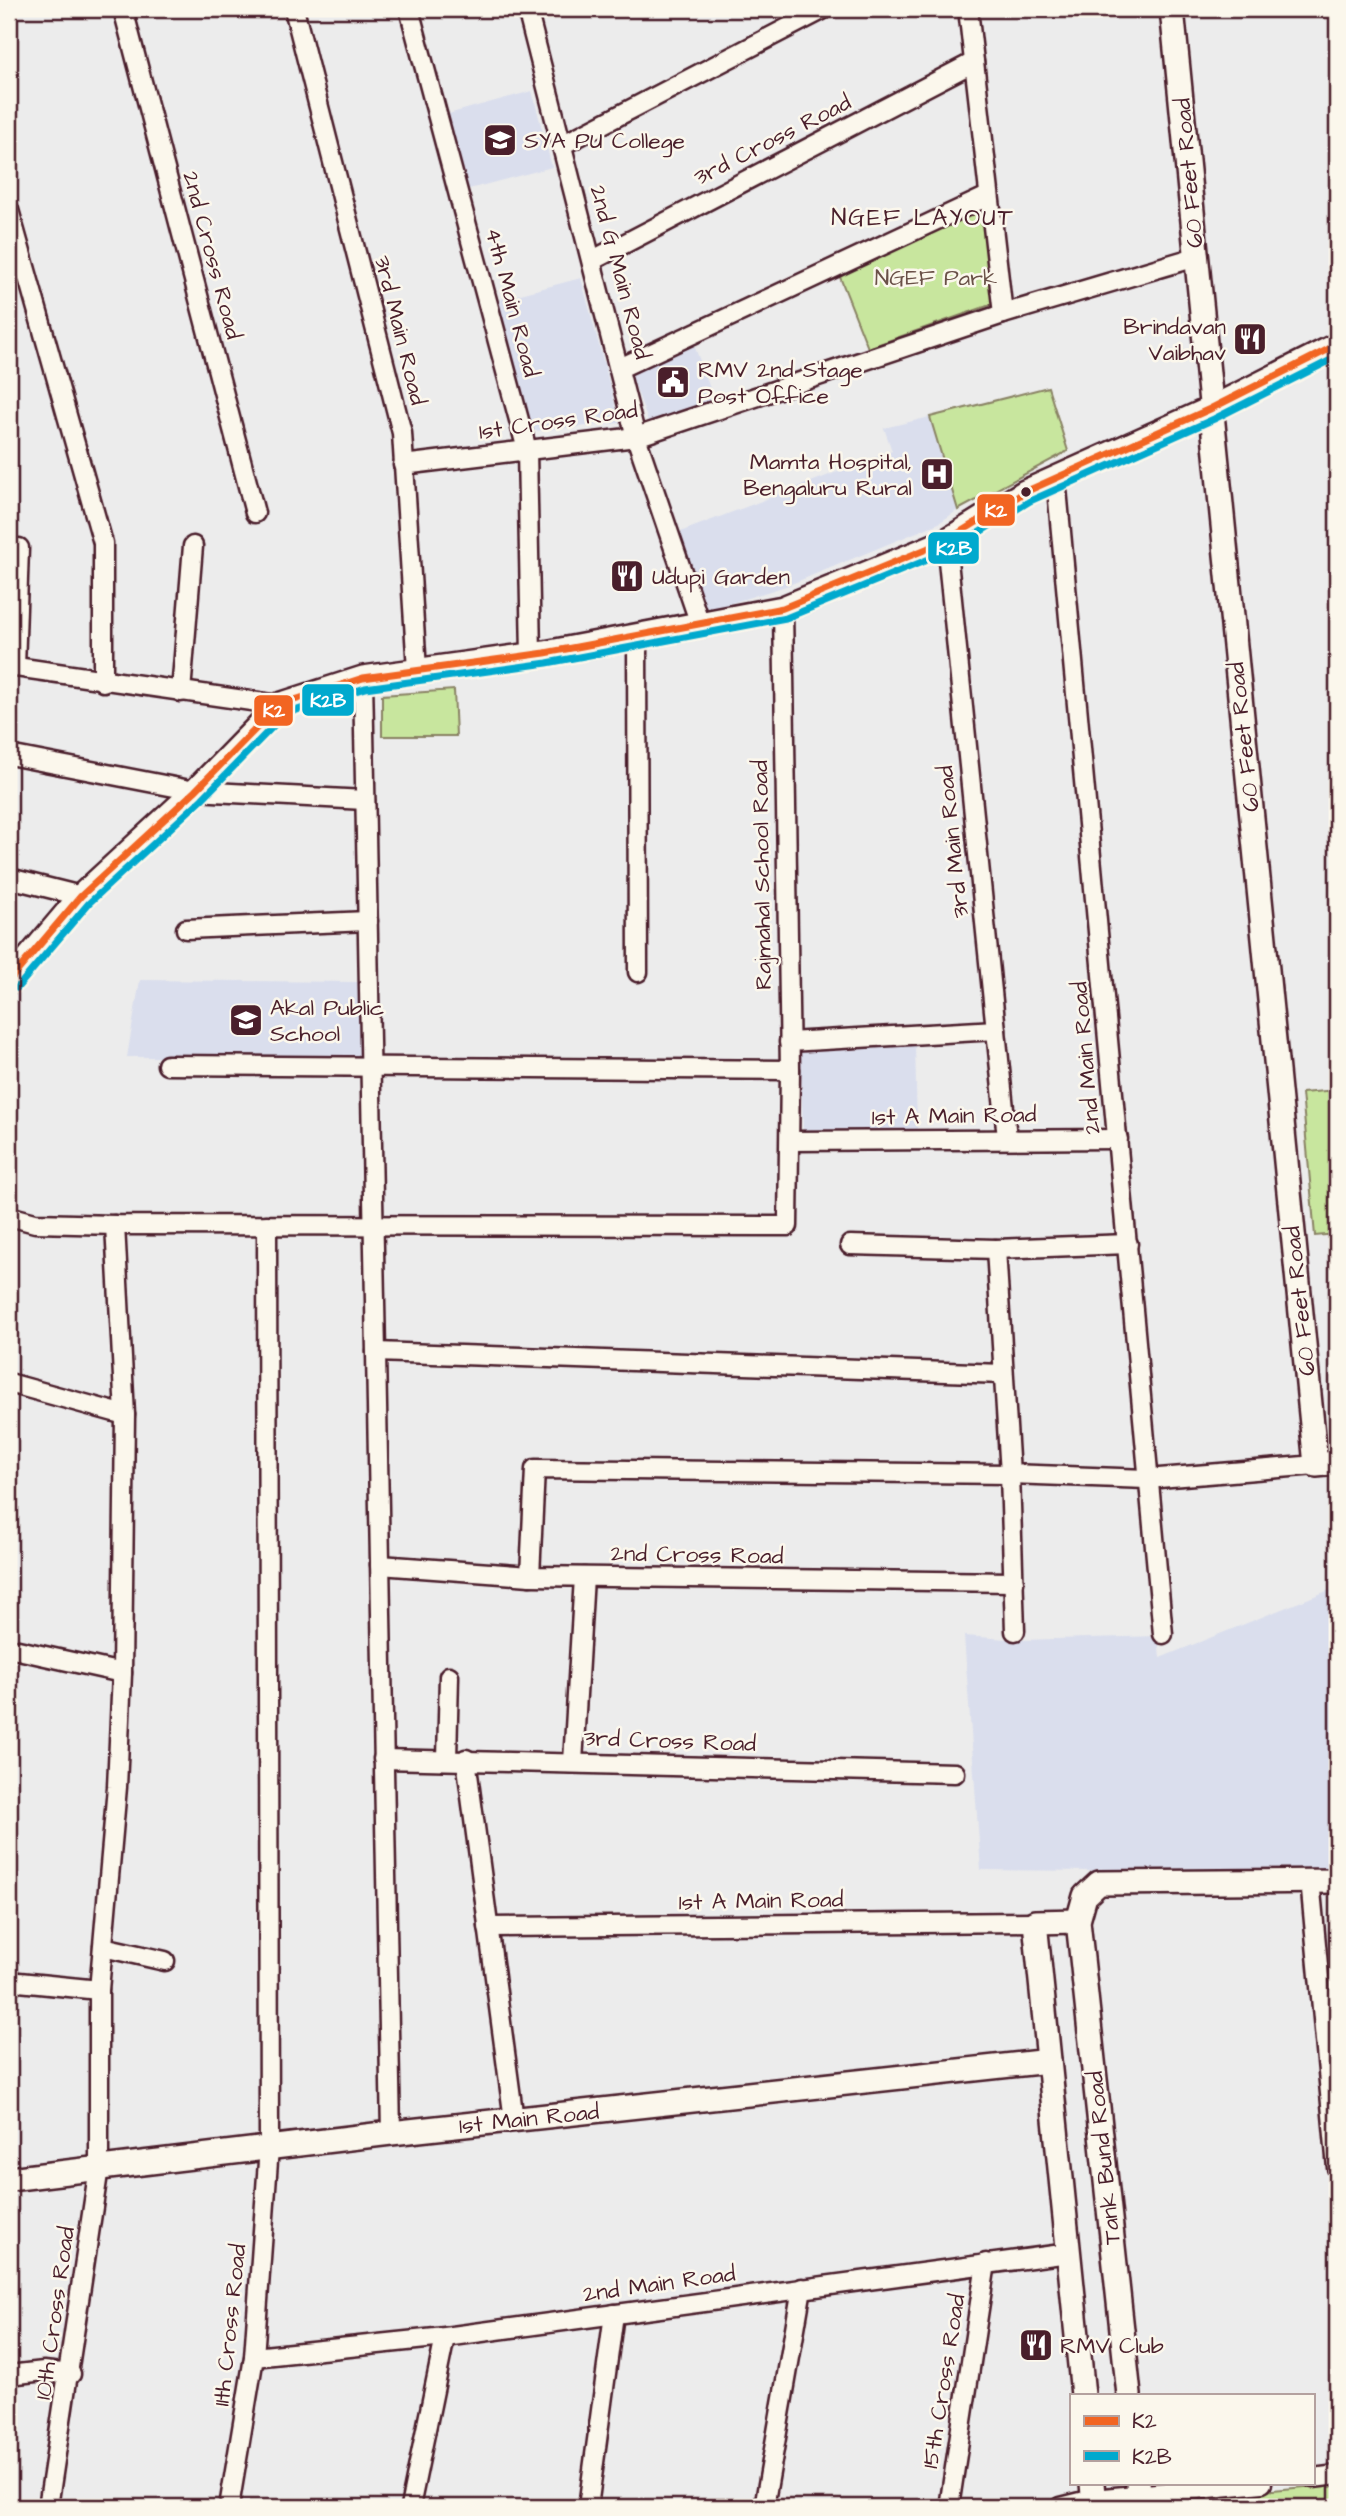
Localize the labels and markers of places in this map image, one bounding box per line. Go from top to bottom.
school or university icon: SYA PU College [481,121,519,159]
place label: SYA PU College [524,125,685,158]
place label: Brindavan Vaibhav [1123,311,1226,369]
restaurant icon: Brindavan Vaibhav [1231,320,1269,358]
place label: RMV 2nd Stage Post Office [698,354,863,412]
public building icon: RMV 2nd Stage Post Office [654,363,692,401]
place label: Mamta Hospital, Bengaluru Rural [743,446,912,505]
hospital icon: Mamta Hospital, Bengaluru Rural [918,455,956,493]
unlabelled marker [1019,485,1033,499]
restaurant icon: Udupi Garden [608,557,646,595]
place label: Udupi Garden [652,561,790,593]
place label: Akal Public School [270,992,384,1050]
school or university icon: Akal Public School [227,1001,265,1039]
restaurant icon: RMV Club [1017,2326,1055,2364]
place label: RMV Club [1060,2330,1164,2362]

